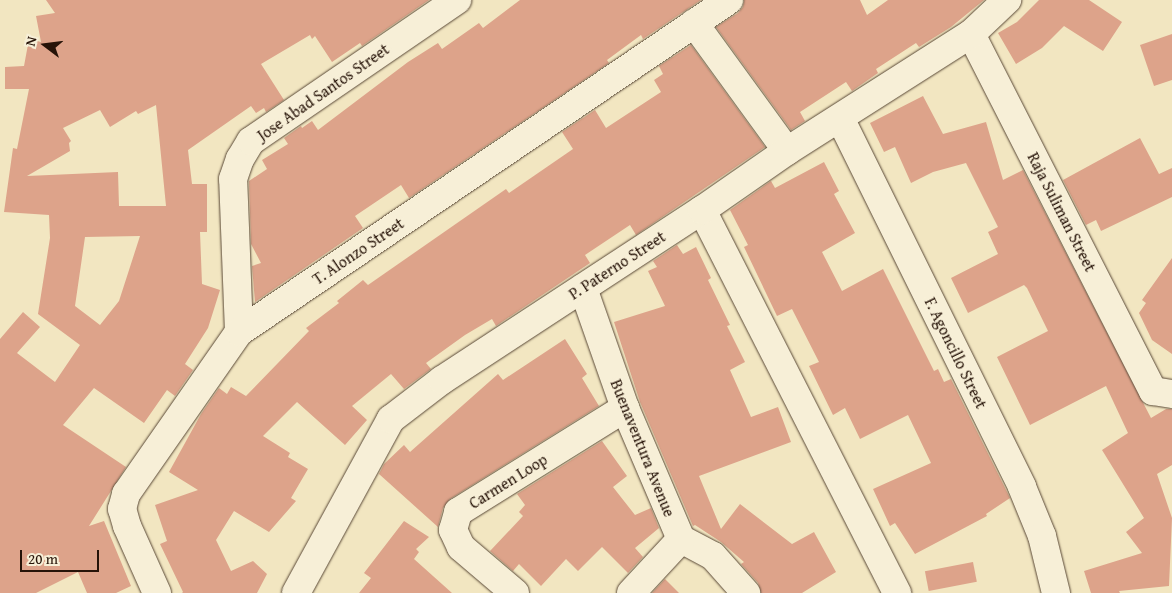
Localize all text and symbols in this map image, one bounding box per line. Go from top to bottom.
north arrow [20,20,70,70]
text: N [20,34,41,48]
street label: Jose Abad Santos Street [253,39,393,145]
street label: Raja Suliman Street [1024,149,1100,275]
street label: T. Alonzo Street [309,213,407,289]
street label: P. Paterno Street [565,227,669,303]
street label: F. Agoncillo Street [921,294,991,412]
street label: Buenaventura Avenue [607,376,679,520]
street label: Carmen Loop [465,449,551,513]
scale bar [22,540,101,572]
text: 20 m [28,548,58,569]

